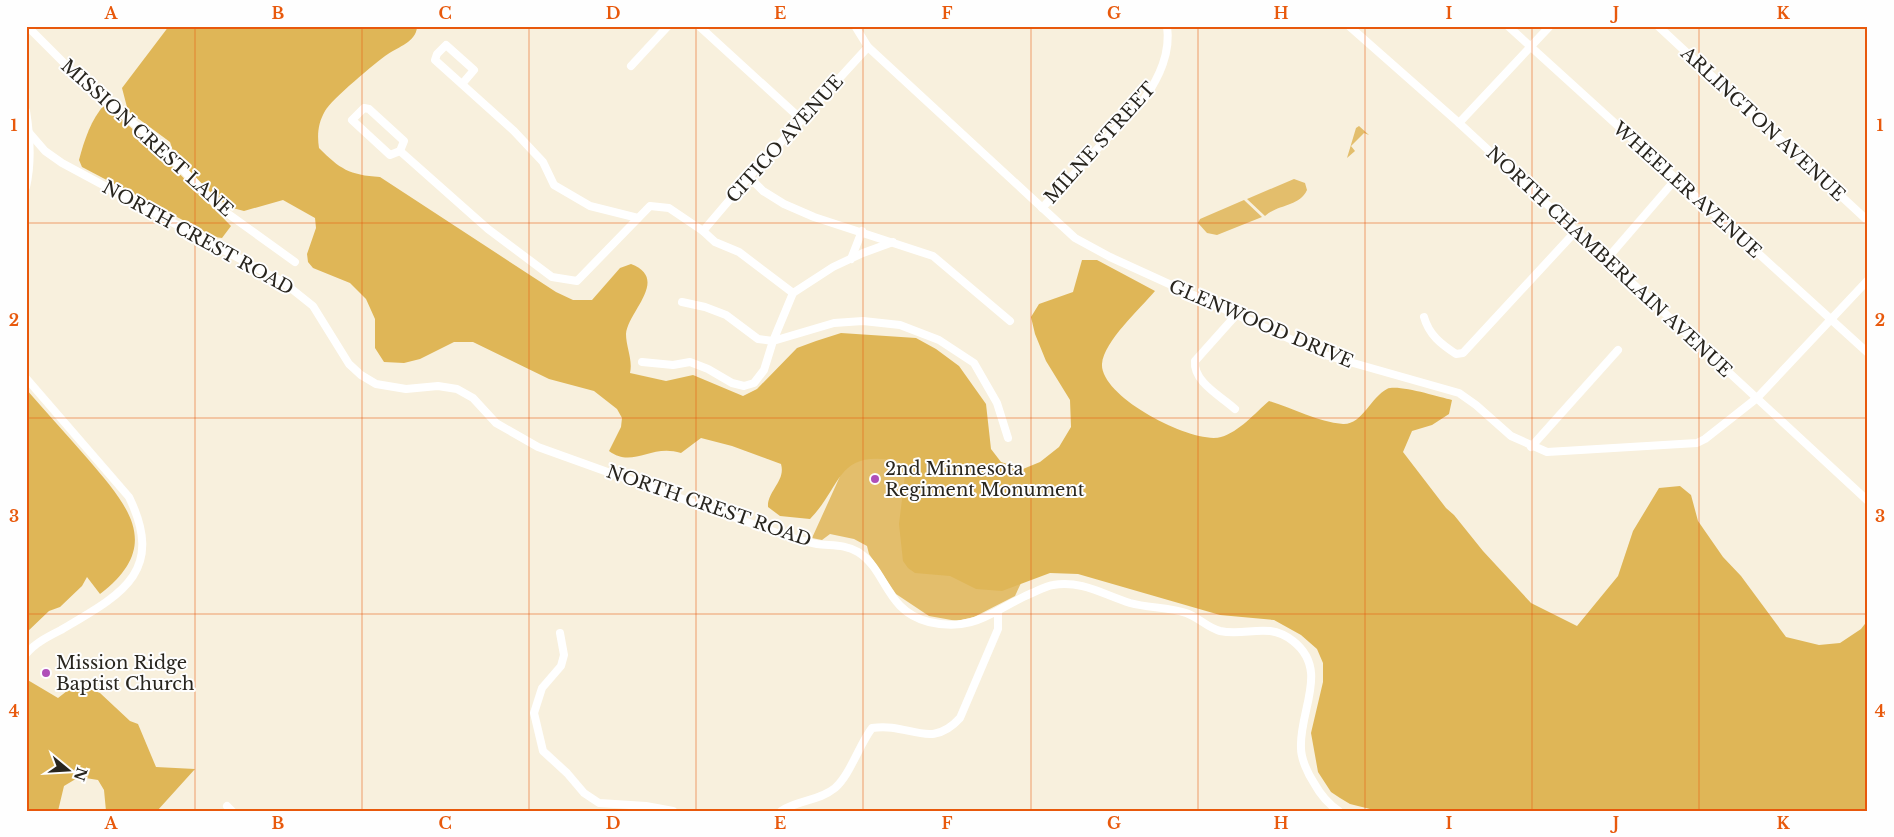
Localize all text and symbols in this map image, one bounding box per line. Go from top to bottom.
text: A [104,3,119,23]
text: B [272,3,285,23]
text: C [438,3,452,23]
text: D [606,3,620,23]
text: E [774,3,786,23]
text: F [941,3,953,23]
text: G [1107,3,1121,23]
text: H [1273,3,1289,23]
text: I [1446,3,1453,23]
text: J [1610,3,1619,23]
text: K [1776,3,1790,23]
street label: ARLINGTON AVENUE [1676,42,1850,206]
street label: MISSION CREST LANE [56,55,238,221]
street label: CITICO AVENUE [722,71,848,207]
street label: MILNE STREET [1040,78,1161,208]
text: 1 [11,115,18,135]
text: 1 [1877,115,1884,135]
street label: WHEELER AVENUE [1607,117,1766,263]
street label: NORTH CHAMBERLAIN AVENUE [1482,142,1736,382]
street label: NORTH CREST ROAD [99,176,297,300]
street label: GLENWOOD DRIVE [1166,275,1356,373]
text: 2 [9,310,19,330]
text: 2 [1875,310,1885,330]
place label: 2nd Minnesota Regiment Monument [885,458,1085,501]
street label: NORTH CREST ROAD [604,461,814,551]
marker: 2nd Minnesota Regiment Monument [869,473,881,485]
text: 3 [9,506,19,526]
text: 3 [1875,506,1885,526]
place label: Mission Ridge Baptist Church [56,652,194,695]
marker: Mission Ridge Baptist Church [40,667,52,679]
text: 4 [9,701,19,721]
text: 4 [1875,701,1885,721]
north arrow [42,744,92,794]
text: N [70,765,91,783]
text: A [104,813,119,833]
text: B [272,813,285,833]
text: C [438,813,452,833]
text: D [606,813,620,833]
text: E [774,813,786,833]
text: F [941,813,953,833]
text: G [1107,813,1121,833]
text: H [1273,813,1289,833]
text: I [1446,813,1453,833]
text: J [1610,813,1619,833]
text: K [1776,813,1790,833]

